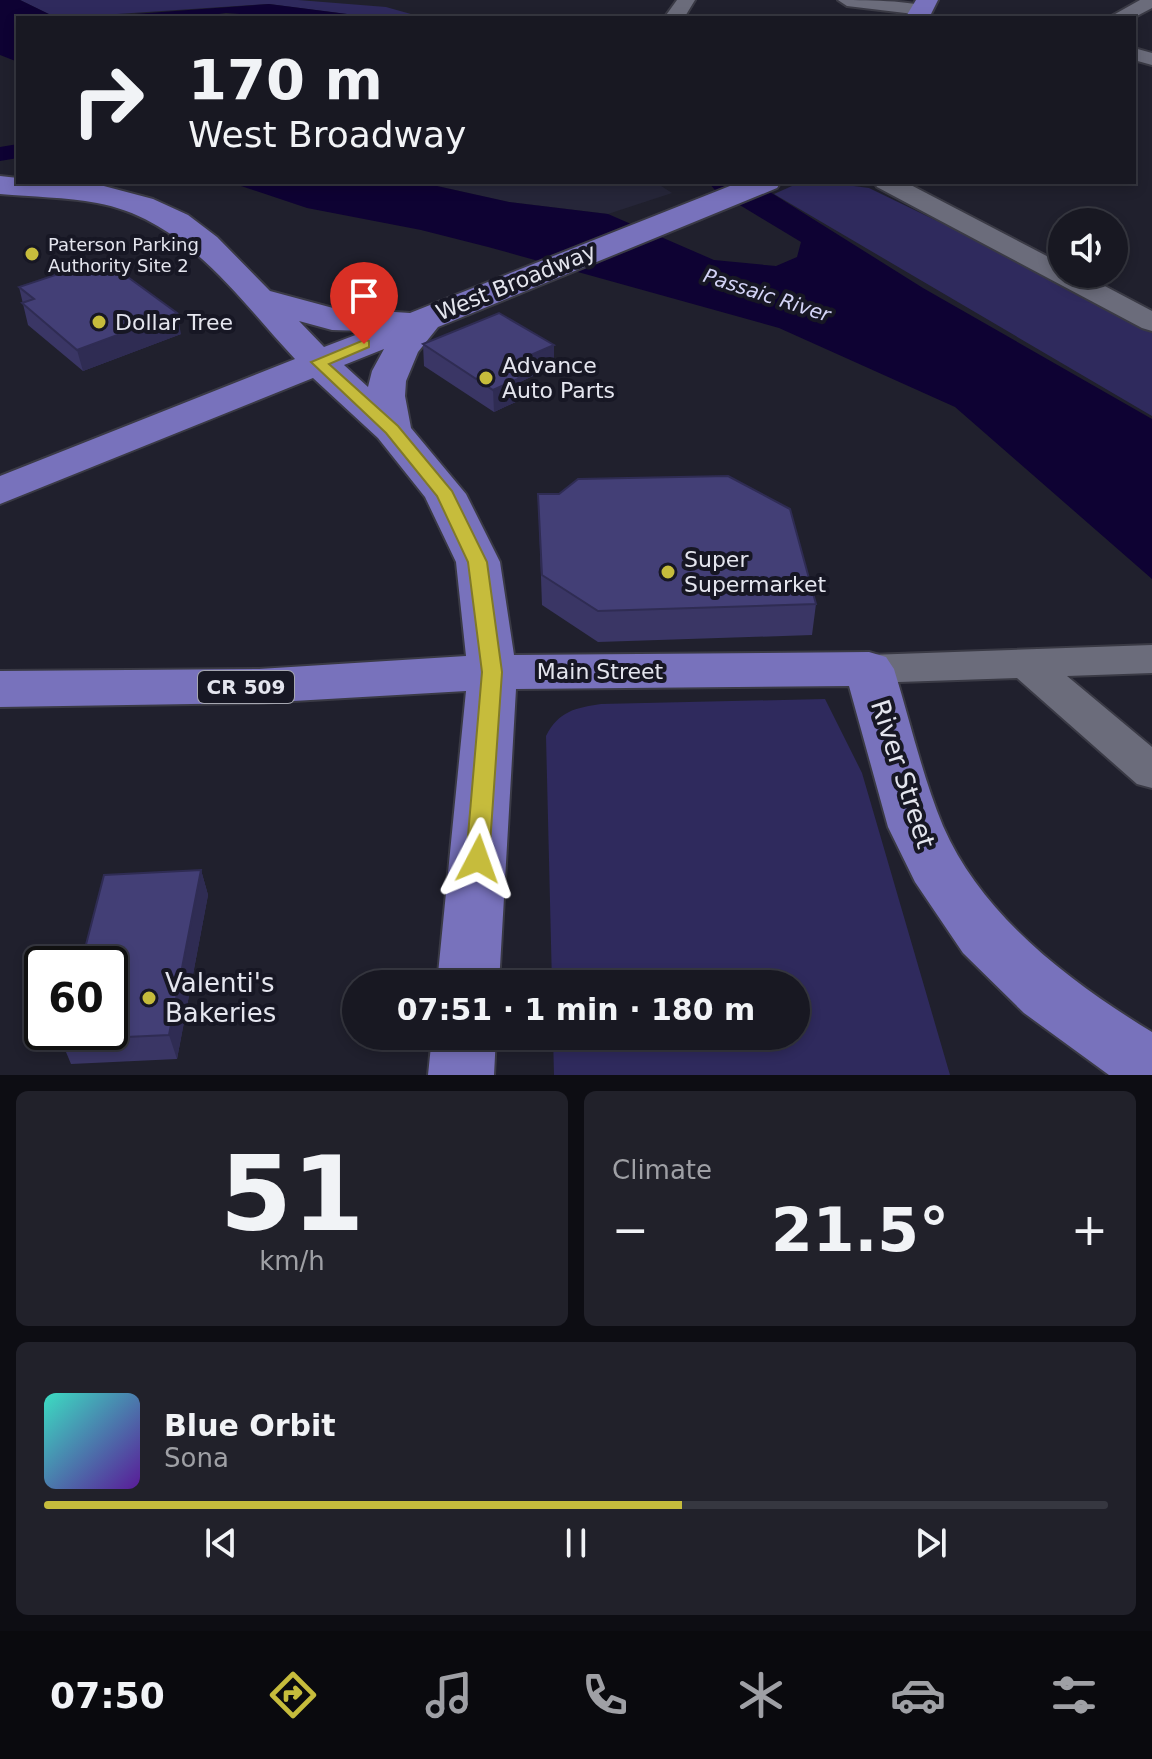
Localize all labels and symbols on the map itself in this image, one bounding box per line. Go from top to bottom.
place label: Paterson Parking Authority Site 2 [48,234,199,276]
street label: West Broadway [432,239,600,325]
marker: Paterson Parking Authority Site 2 [23,245,41,263]
pin [330,262,398,344]
water label: Passaic River [700,263,835,327]
place label: Dollar Tree [115,310,233,335]
marker: Dollar Tree [90,313,108,331]
place label: Advance Auto Parts [502,353,615,403]
marker: Advance Auto Parts [477,369,495,387]
place label: Super Supermarket [684,547,827,597]
marker: Super Supermarket [659,563,677,581]
street label: Main Street [537,659,664,684]
road number: CR 509 [198,671,294,703]
street label: River Street [865,696,941,852]
position arrow [436,817,520,901]
speed limit sign: 60 [24,946,128,1050]
place label: Valenti's Bakeries [165,968,276,1028]
marker: Valenti's Bakeries [140,989,158,1007]

